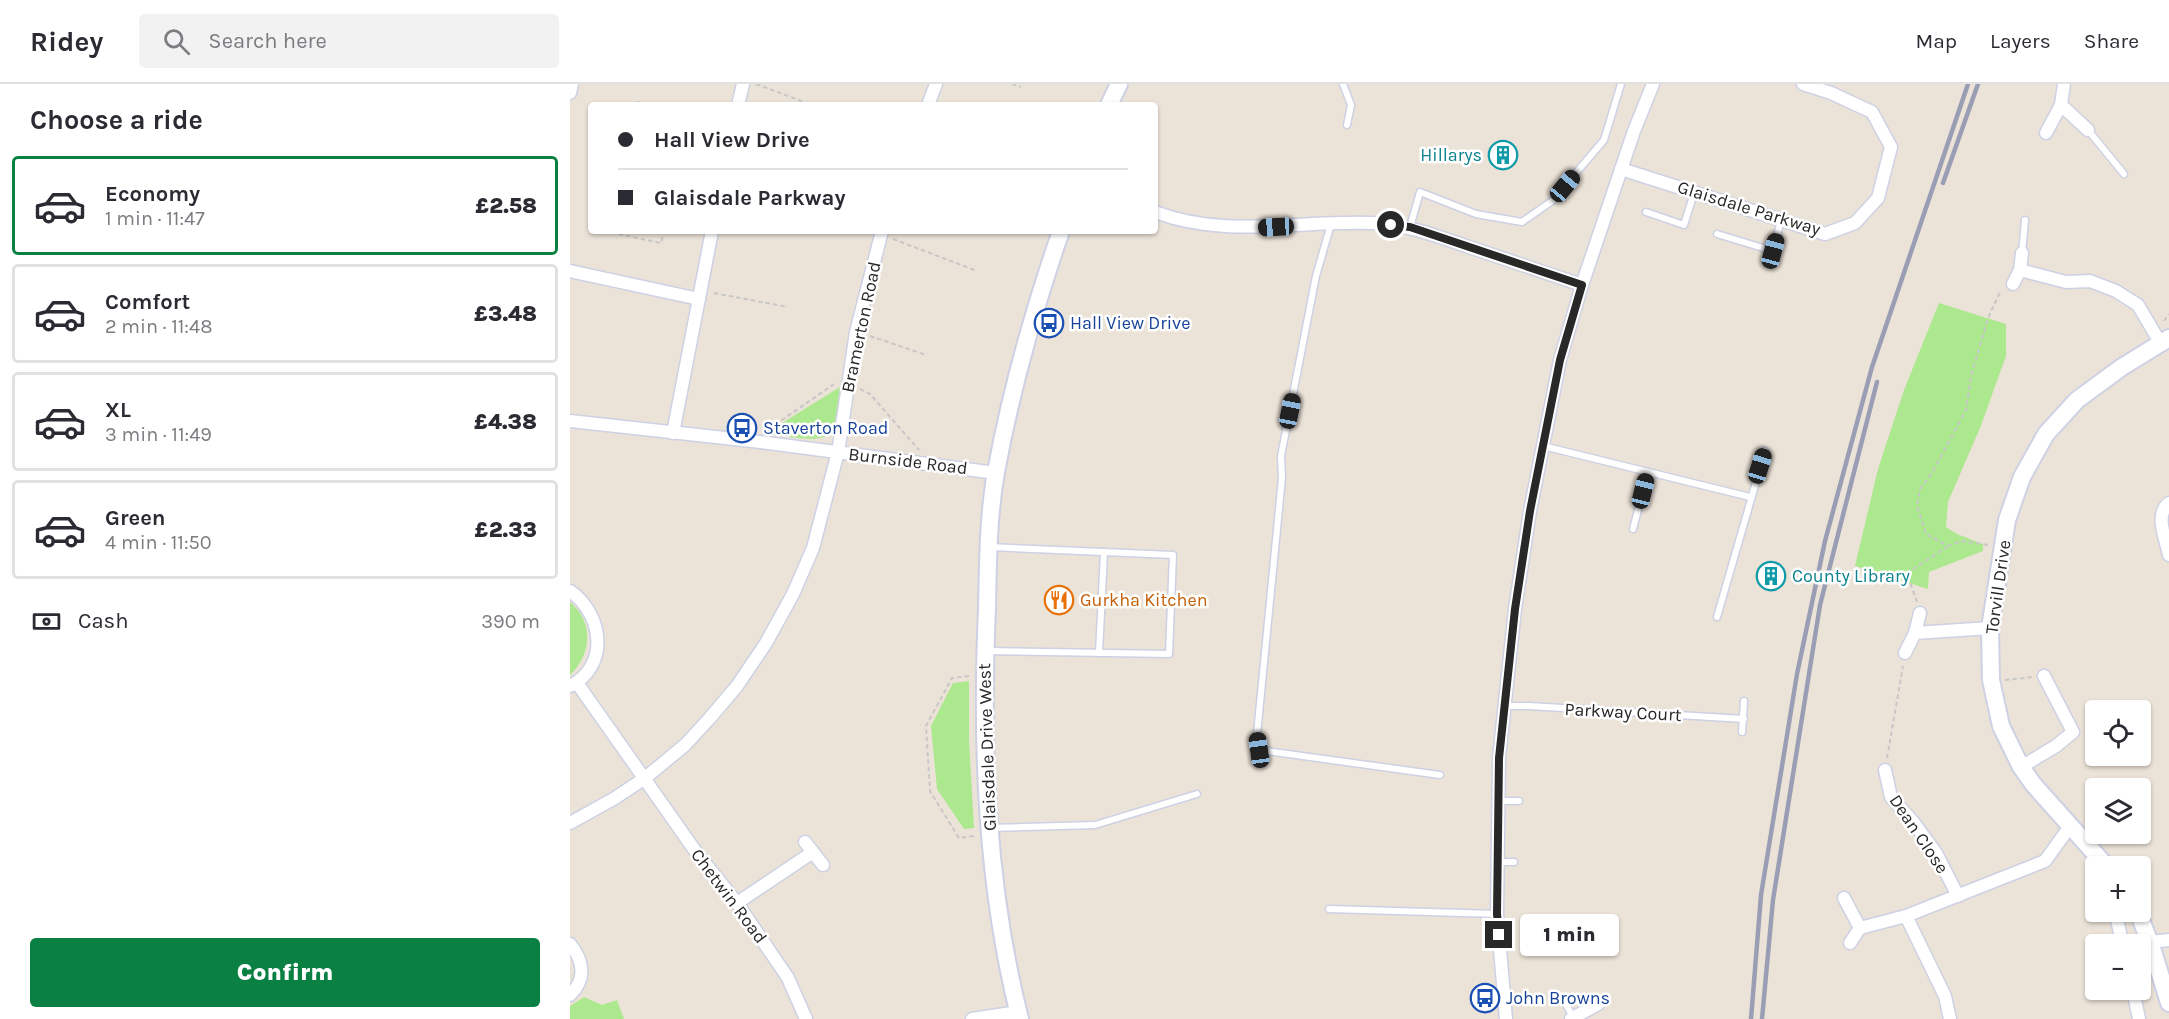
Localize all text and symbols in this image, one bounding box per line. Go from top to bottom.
search box [139,14,559,68]
text: Ridey [30,25,103,58]
icon: search [160,25,193,58]
text: Search here [208,28,327,54]
text: Map [1915,29,1957,53]
text: Layers [1990,29,2051,53]
text: Share [2084,29,2139,53]
text: Choose a ride [30,104,203,136]
text: Hall View Drive [654,127,810,153]
building icon: Hillarys [1487,139,1519,171]
place label: Hillarys [1420,144,1482,166]
car [1547,166,1583,206]
street label: Glaisdale Parkway [1675,176,1824,240]
icon: car [33,179,87,233]
text: Economy [105,181,200,207]
text: Glaisdale Parkway [654,185,846,211]
text: £2.58 [475,193,537,219]
text: 1 min · 11:47 [105,207,205,230]
route start [1377,211,1404,238]
car [1258,217,1294,237]
car [1760,231,1786,271]
street label: Bramerton Road [836,259,886,395]
icon: car [33,287,87,341]
text: Comfort [105,289,190,315]
text: £3.48 [474,301,537,327]
bus stop icon: Hall View Drive [1033,307,1065,339]
place label: Hall View Drive [1070,312,1190,334]
text: 2 min · 11:48 [105,315,212,338]
car [1278,392,1302,430]
icon: car [33,395,87,449]
text: XL [105,397,131,423]
text: £4.38 [474,409,537,435]
bus stop icon: Staverton Road [726,412,758,444]
place label: Staverton Road [763,417,889,439]
text: 3 min · 11:49 [105,423,212,446]
street label: Burnside Road [847,443,969,479]
car [1746,446,1774,486]
car [1630,471,1656,511]
icon: car [33,503,87,557]
text: Green [105,505,166,531]
text: £2.33 [475,517,537,543]
text: 4 min · 11:50 [105,531,212,554]
street label: Torvill Drive [1981,539,2015,635]
building icon: County Library [1755,560,1787,592]
place label: County Library [1792,565,1910,587]
restaurant icon: Gurkha Kitchen [1043,584,1075,616]
place label: Gurkha Kitchen [1080,589,1208,611]
icon: cash [30,605,63,638]
text: Cash [78,608,128,634]
text: 390 m [481,610,540,633]
street label: Glaisdale Drive West [973,663,1001,831]
street label: Parkway Court [1564,698,1682,726]
map controls [2085,700,2151,1000]
button: locate [2085,700,2151,766]
car [1248,731,1270,769]
button: layers [2085,778,2151,844]
street label: Dean Close [1884,790,1954,878]
street label: Chetwin Road [686,844,772,948]
button: + [2085,856,2151,922]
callout: 1 min [1520,914,1619,956]
route end [1485,921,1512,948]
text: 1 min [1543,923,1596,946]
button: − [2085,934,2151,1000]
button: Confirm [30,938,540,1007]
bus stop icon: John Browns [1469,982,1501,1014]
place label: John Browns [1506,987,1610,1009]

